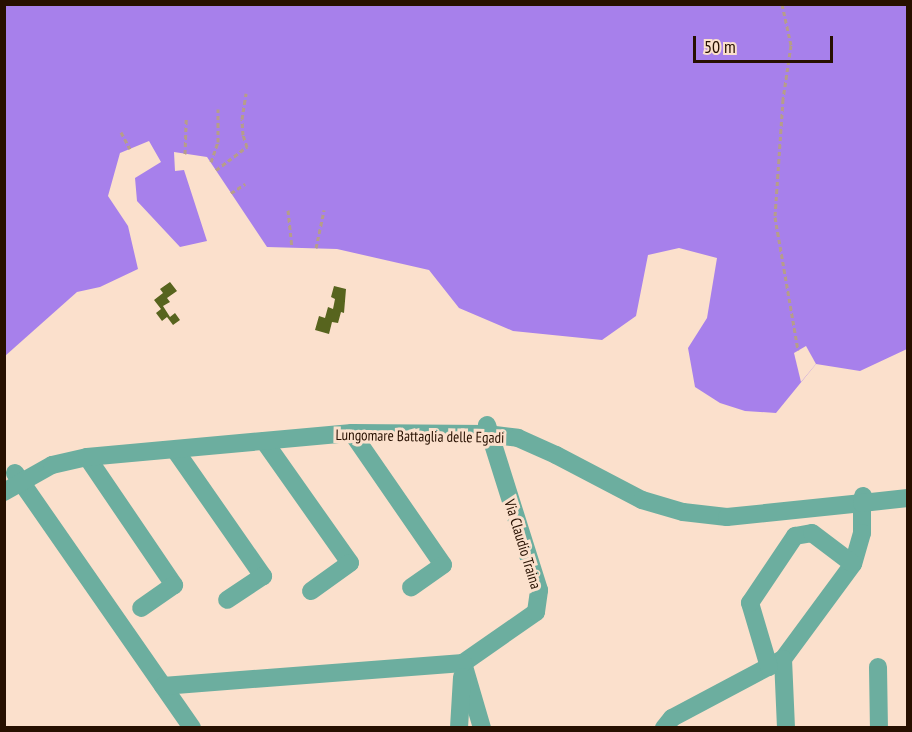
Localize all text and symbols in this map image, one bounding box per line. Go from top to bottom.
scale bar [696,24,836,62]
text: 50 m [704,35,736,58]
street label: Lungomare Battaglia delle Egadi [335,426,505,446]
street label: Via Claudio Traina [501,497,545,591]

